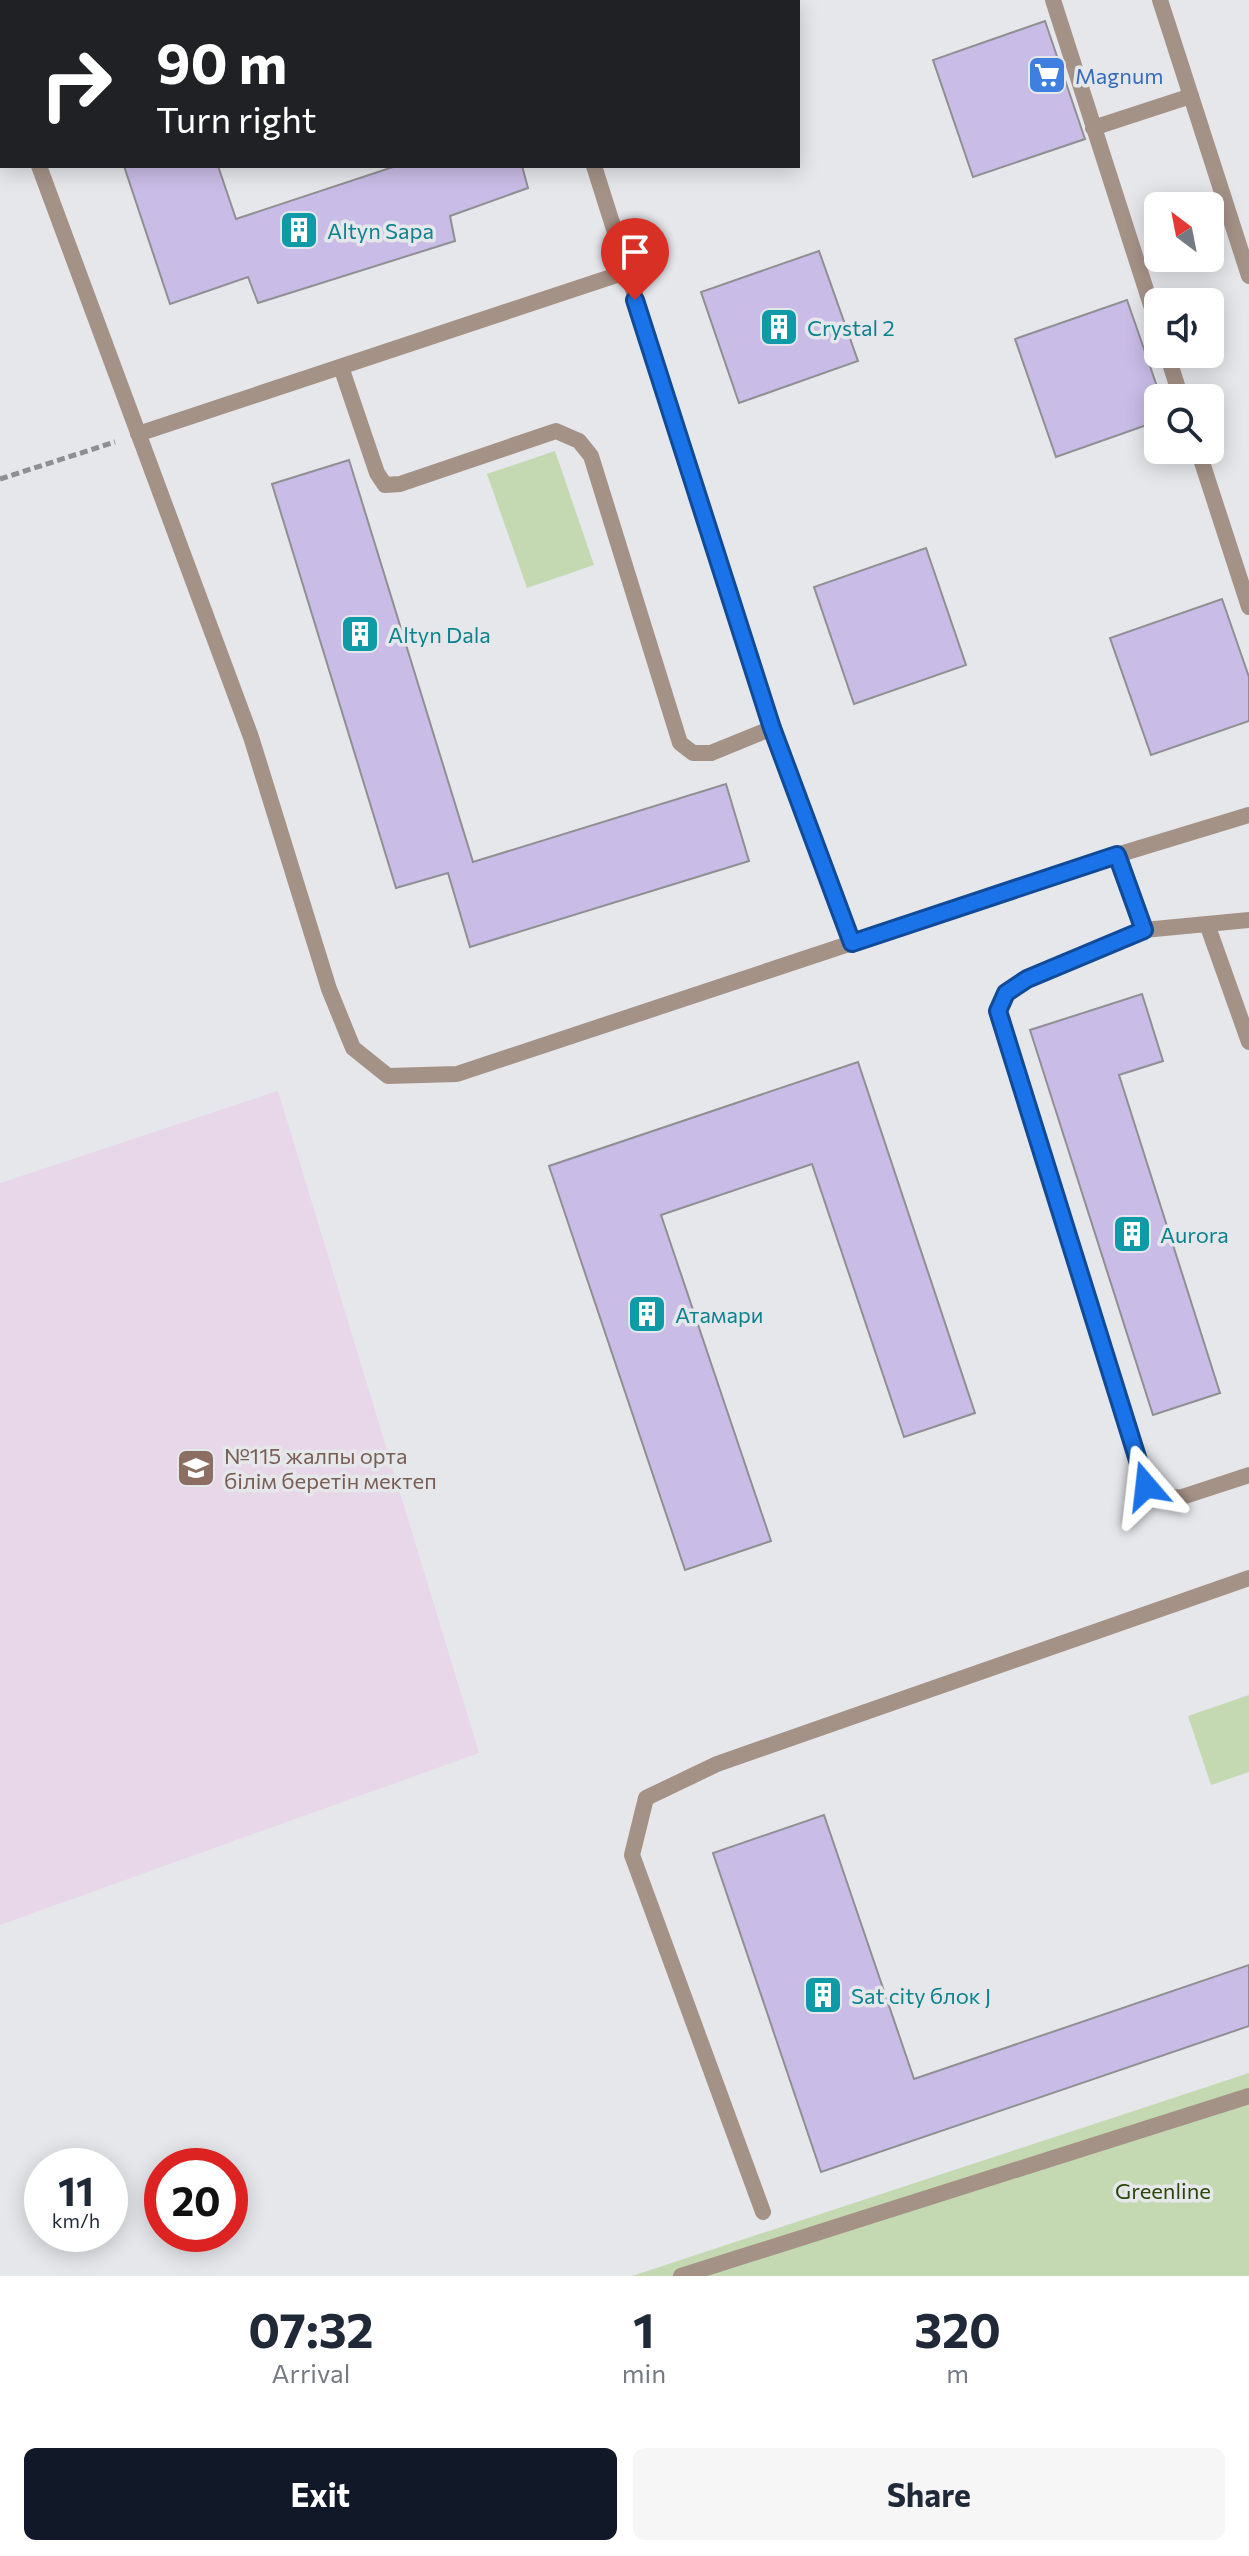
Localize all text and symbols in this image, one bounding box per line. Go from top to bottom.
text: 90 m [156,27,287,96]
icon: right [24,32,128,136]
supermarket icon: Magnum [1026,54,1068,96]
place label: Magnum [1075,62,1163,89]
text: Turn right [156,96,317,140]
north arrow [1144,192,1224,272]
map controls [1144,192,1224,464]
building icon: Altyn Sapa [278,209,320,251]
place label: Altyn Sapa [327,217,434,244]
pin [601,218,669,300]
icon: arrive [613,230,657,274]
button: sound [1144,288,1224,368]
building icon: Crystal 2 [758,306,800,348]
place label: Crystal 2 [807,314,895,341]
button: search [1144,384,1224,464]
building icon: Altyn Dala [339,613,381,655]
place label: Altyn Dala [388,621,491,648]
building icon: Aurora [1111,1213,1153,1255]
place label: Aurora [1160,1221,1229,1248]
building icon: Атамари [626,1293,668,1335]
place label: Атамари [675,1301,763,1328]
place label: №115 жалпы орта білім беретін мектеп [224,1442,437,1494]
position arrow [1104,1444,1188,1528]
school or university icon: №115 жалпы орта білім беретін мектеп [175,1447,217,1489]
building icon: Sat city блок J [802,1974,844,2016]
place label: Sat city блок J [851,1982,991,2009]
speed limit sign: 20 [144,2148,248,2252]
text: 11 [58,2165,94,2214]
park label: Greenline [1115,2177,1211,2204]
text: km/h [52,2208,100,2232]
text: 07:32 [248,2299,374,2358]
text: 1 [633,2299,655,2358]
text: 320 [914,2299,1001,2358]
text: Arrival [272,2357,350,2388]
text: min [622,2357,666,2388]
text: m [946,2357,969,2388]
button: Exit [24,2448,617,2540]
button: Share [633,2448,1225,2540]

